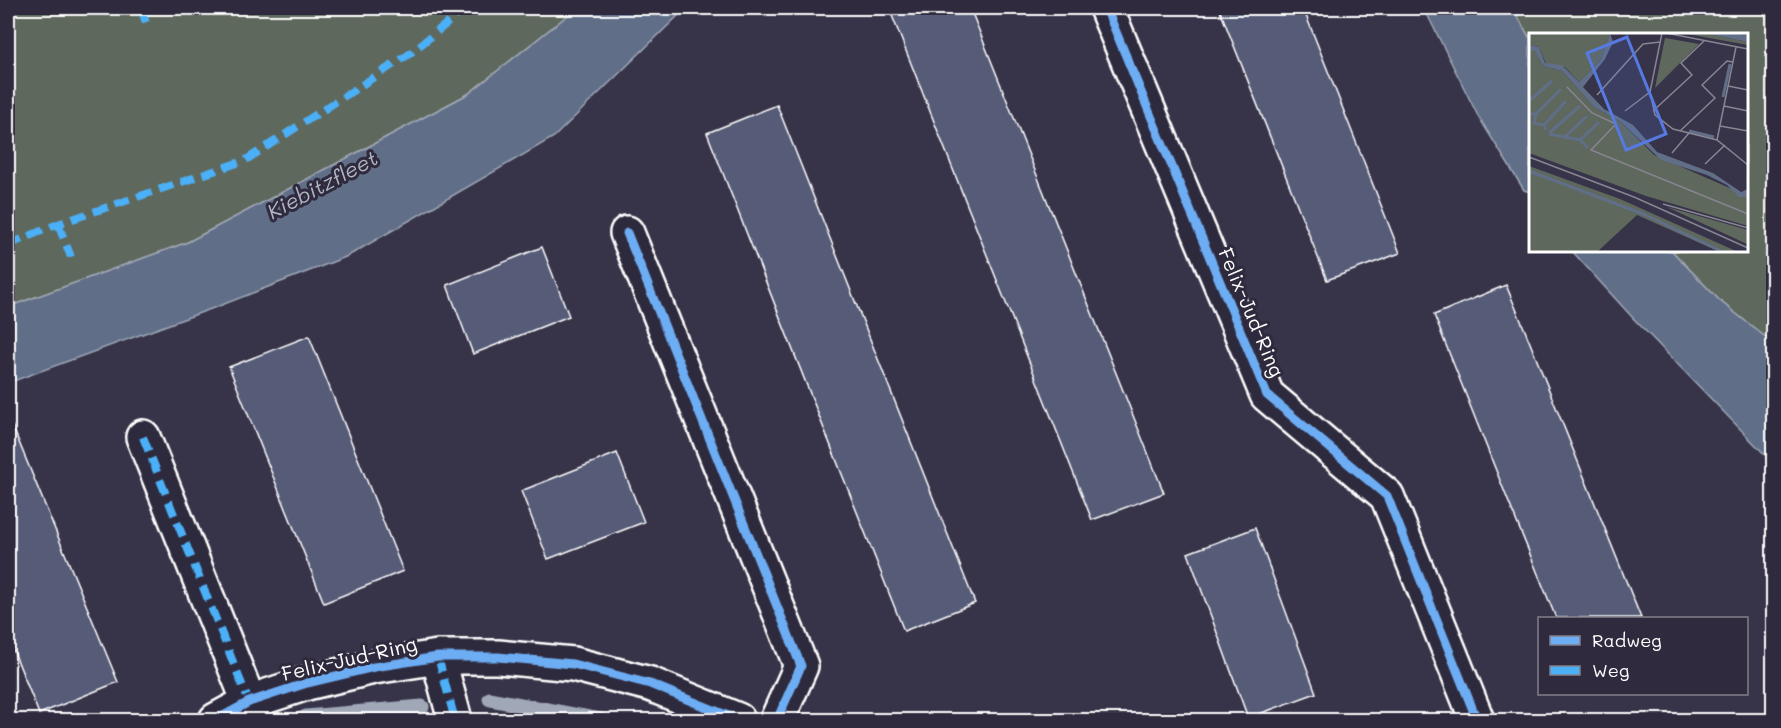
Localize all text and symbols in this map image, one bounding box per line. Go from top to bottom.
inset map [1529,33,1748,252]
water label: Kiebitzfleet [262,144,382,224]
street label: Felix-Jud-Ring [1213,243,1291,381]
legend [1538,617,1748,695]
text: Radweg [1592,628,1662,652]
street label: Felix-Jud-Ring [279,630,419,686]
text: Weg [1592,658,1629,682]

